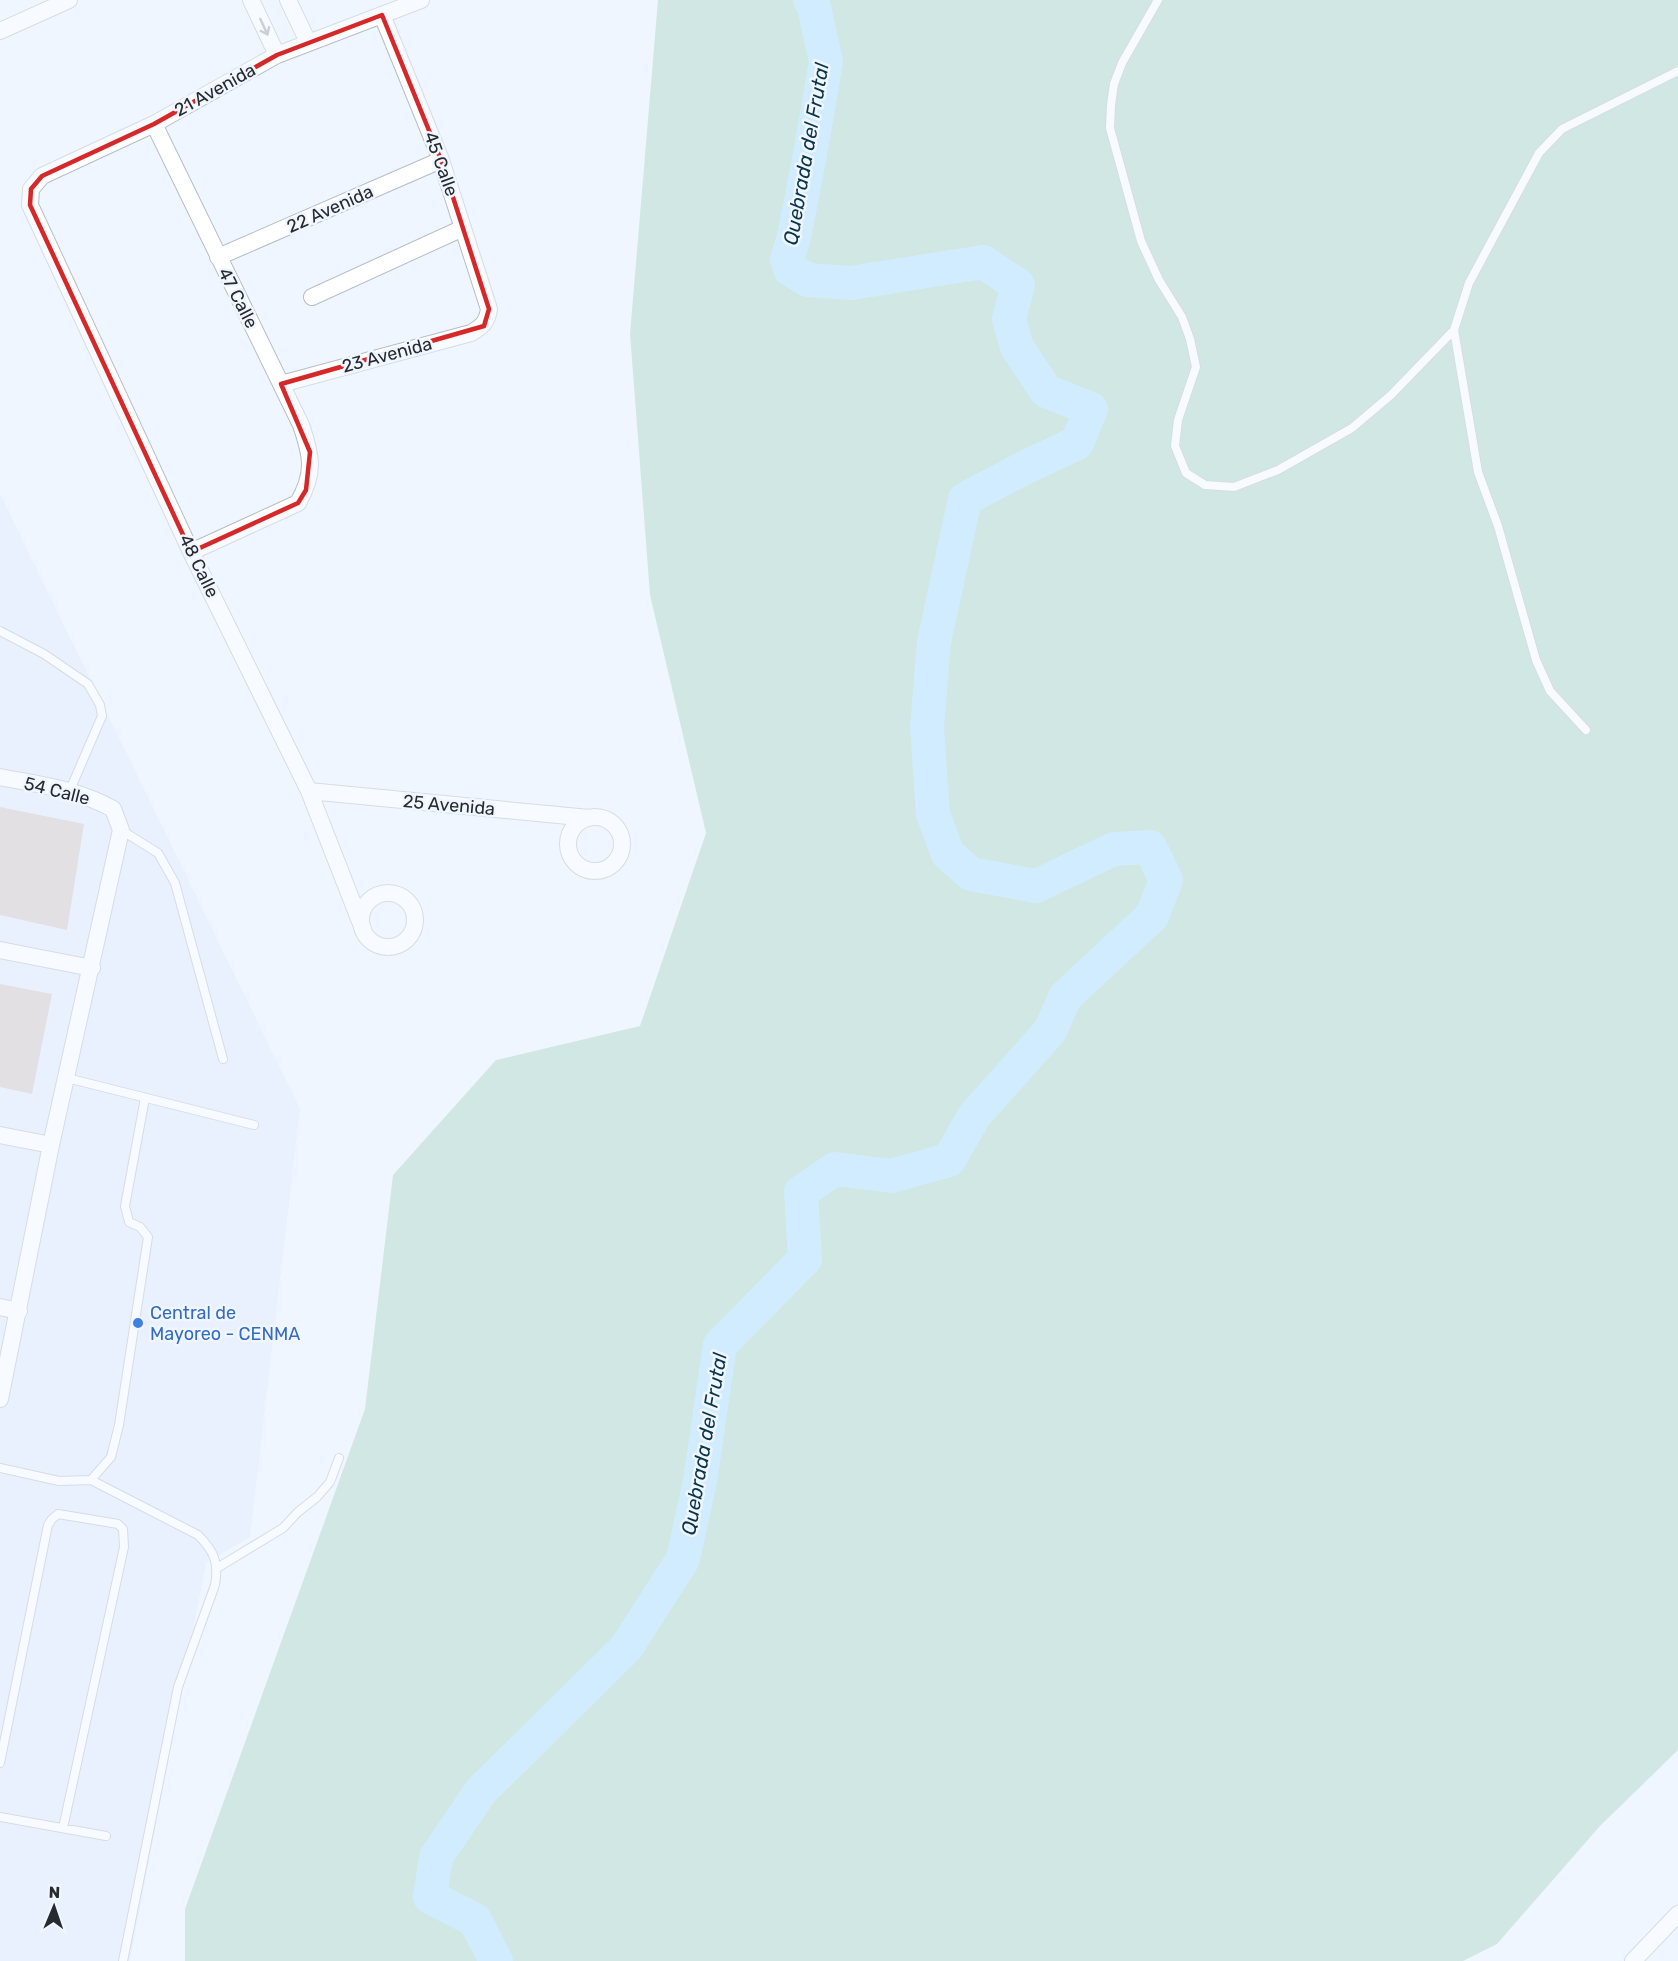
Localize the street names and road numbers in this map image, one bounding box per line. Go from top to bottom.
street label: 21 Avenida [171,59,259,121]
street label: 45 Calle [419,129,463,199]
street label: 22 Avenida [283,180,377,238]
street label: 47 Calle [213,264,263,332]
street label: 23 Avenida [340,332,434,378]
street label: 48 Calle [174,531,224,601]
street label: 54 Calle [22,772,92,810]
street label: 25 Avenida [402,790,496,820]

